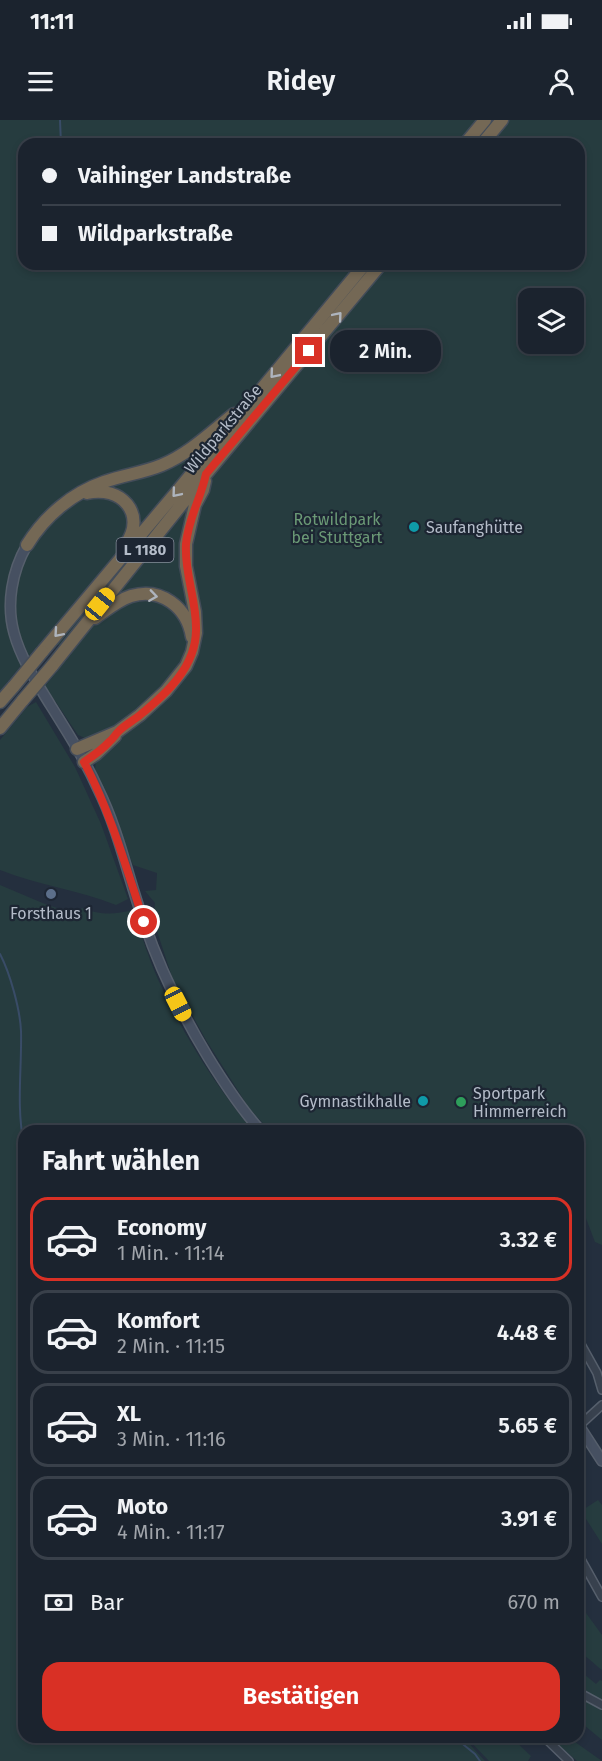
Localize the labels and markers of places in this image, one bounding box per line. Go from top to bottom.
place label: Saufanghütte [426,518,523,537]
marker: Saufanghütte [407,520,421,534]
marker: Forsthaus 1 [44,887,58,901]
place label: Forsthaus 1 [10,904,92,923]
place label: Sportpark Himmerreich [473,1084,567,1121]
place label: Gymnastikhalle [300,1092,411,1111]
marker: Gymnastikhalle [416,1094,430,1108]
marker: Sportpark Himmerreich [454,1095,468,1109]

